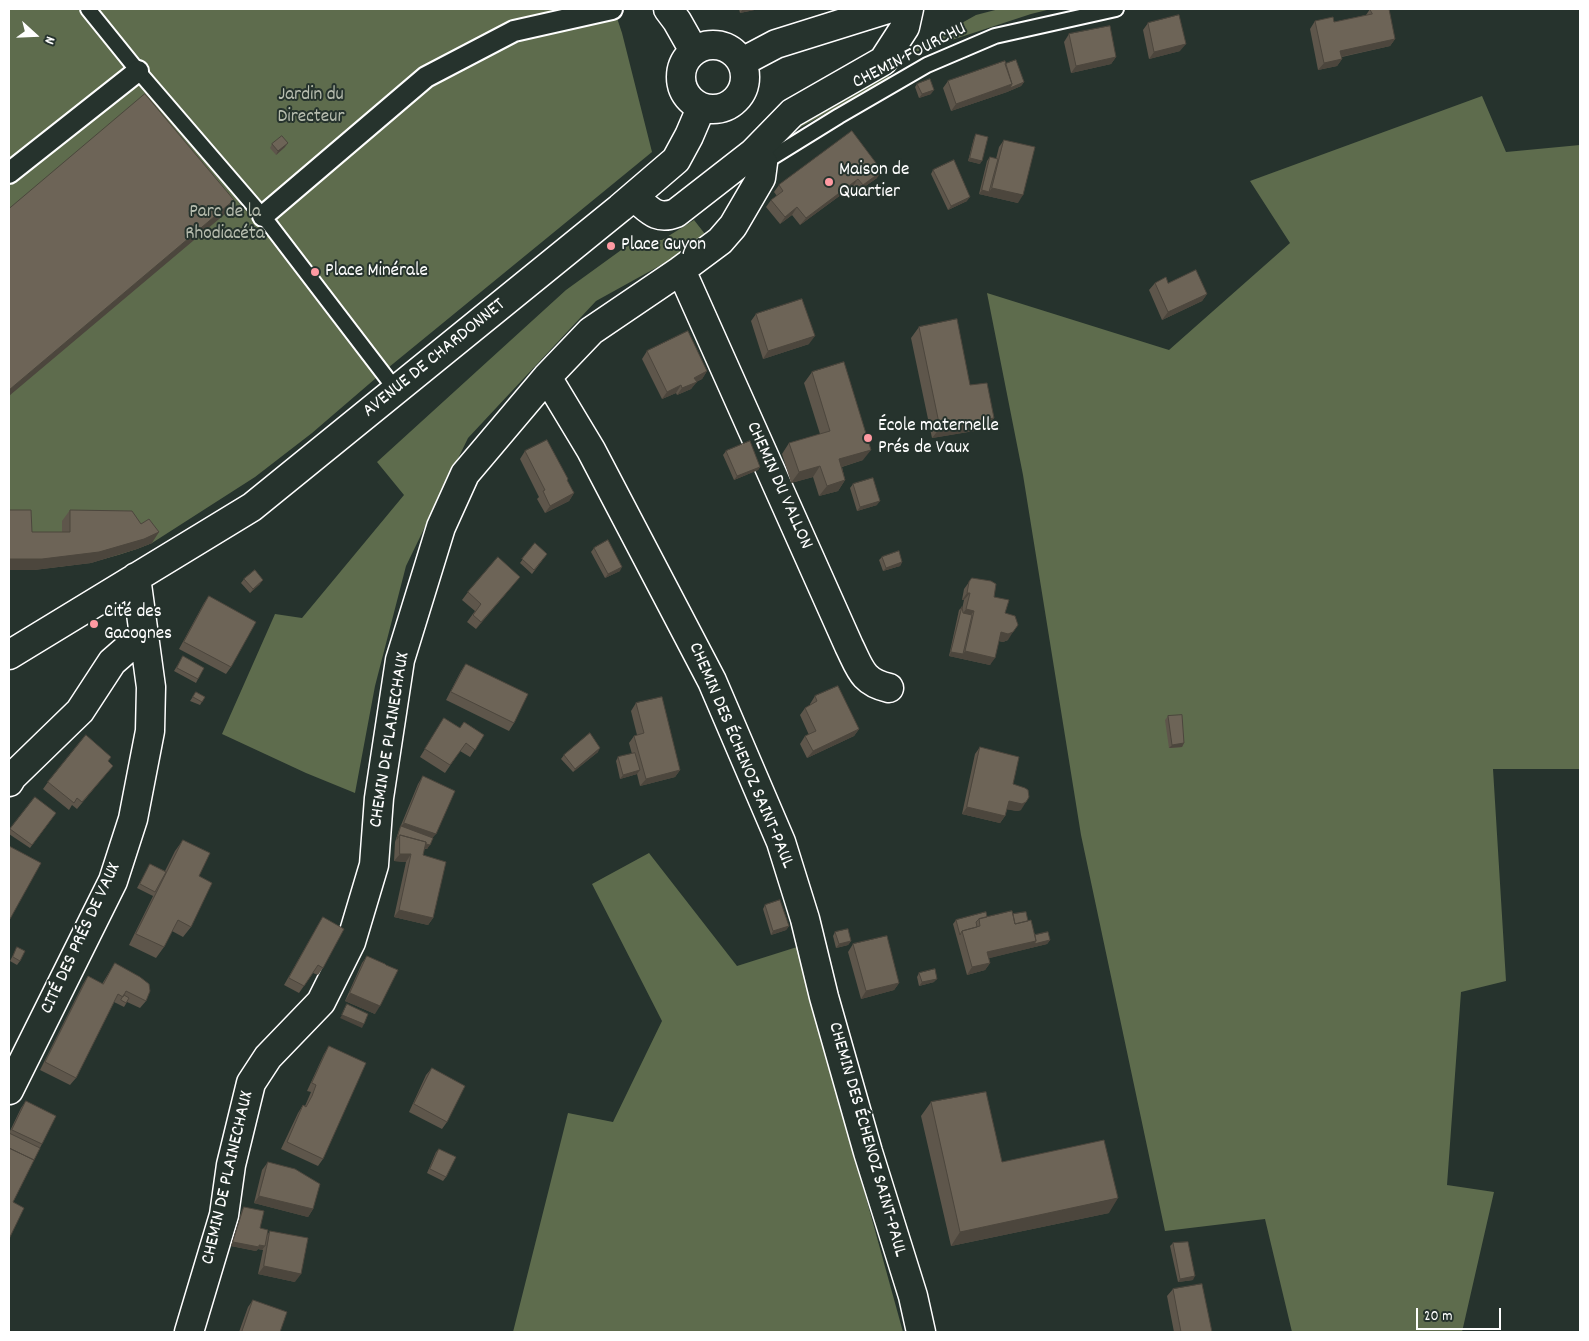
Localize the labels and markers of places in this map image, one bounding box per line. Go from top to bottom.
place label: Maison de Quartier [839,160,909,204]
marker: Maison de Quartier [823,176,835,188]
place label: Place Guyon [621,235,706,257]
marker: Place Guyon [605,240,617,252]
place label: Place Minérale [325,261,428,283]
marker: Place Minérale [309,266,321,278]
place label: École maternelle Prés de Vaux [878,416,999,460]
marker: École maternelle Prés de Vaux [862,432,874,444]
place label: Cité des Gacognes [104,602,172,646]
marker: Cité des Gacognes [88,618,100,630]

